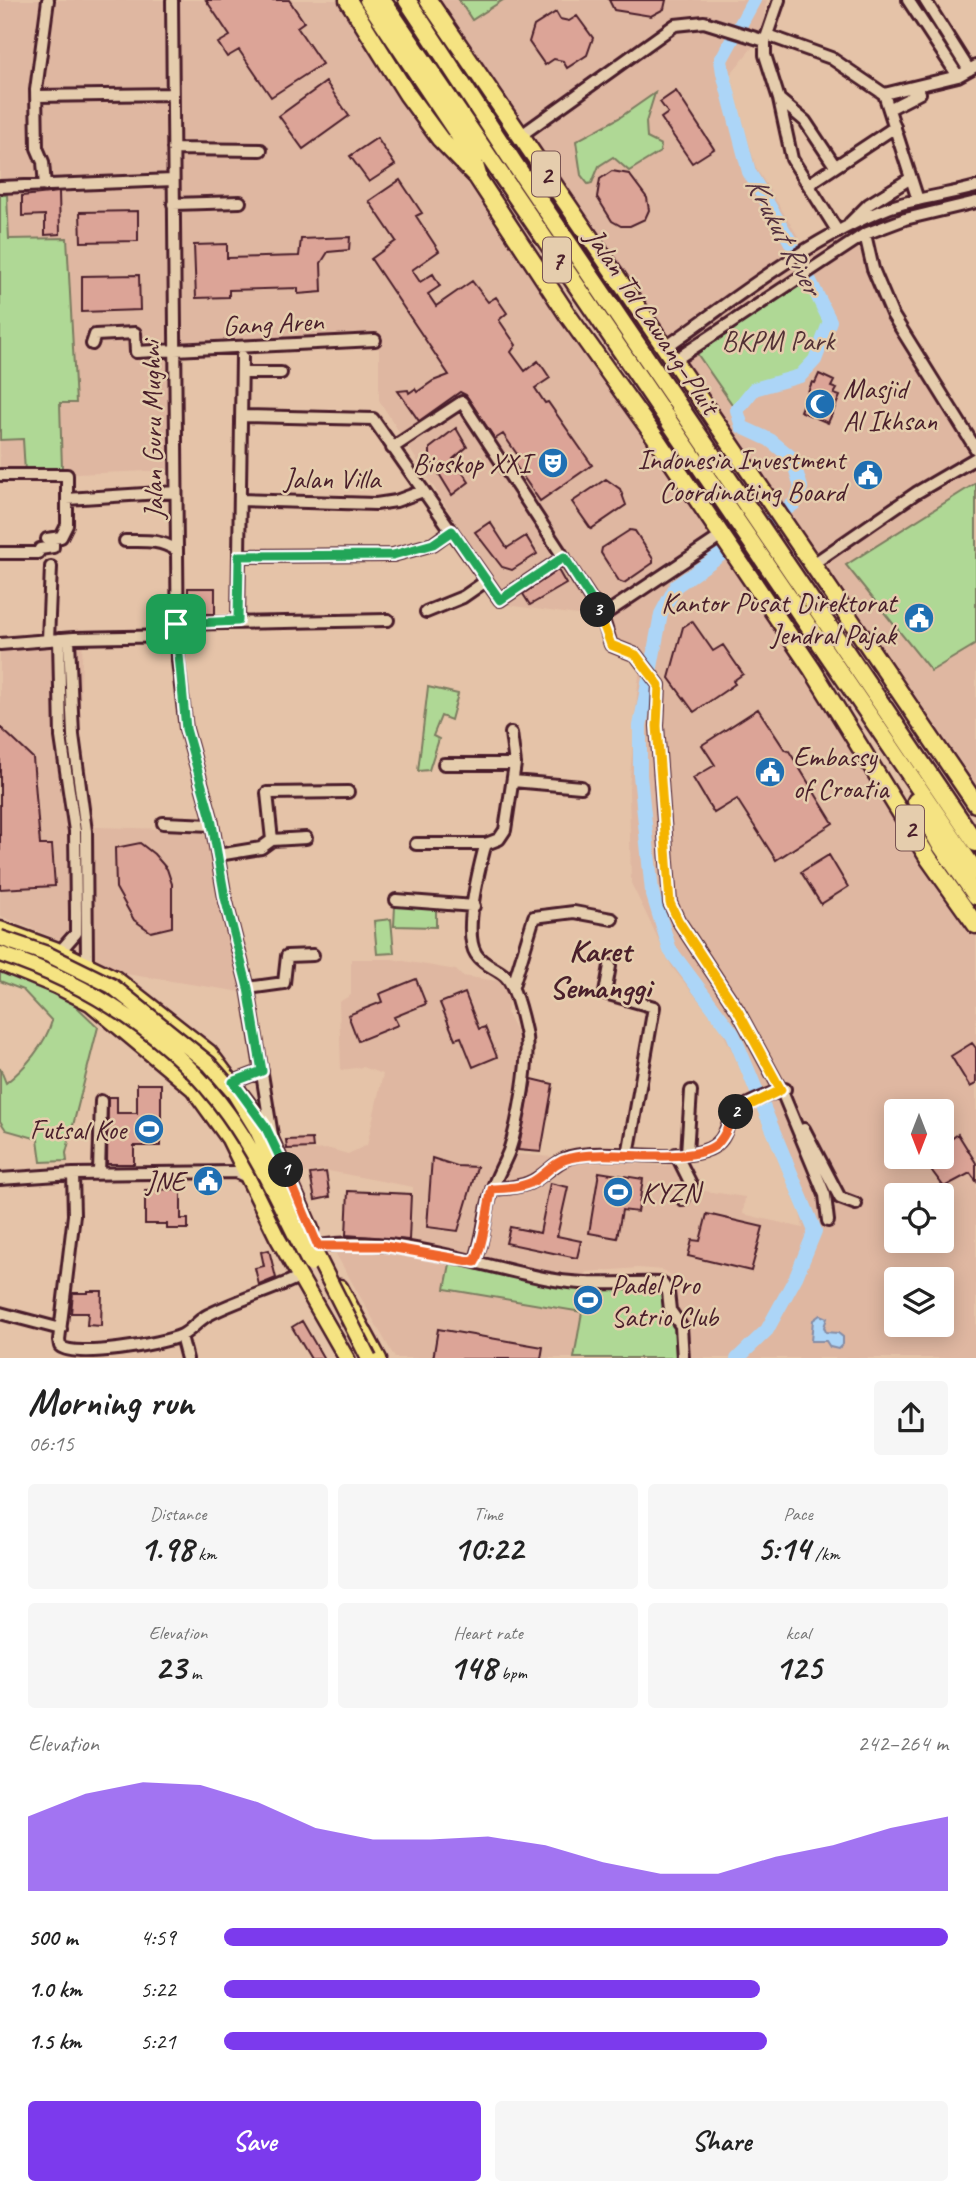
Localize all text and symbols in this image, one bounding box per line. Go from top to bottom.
road number: 2 [532,152,560,196]
water label: Krukut River [737,169,833,304]
street label: Jalan Tol Cawang–Pluit [577,220,730,423]
road number: 7 [543,238,571,282]
street label: Gang Aren [222,303,326,343]
park label: BKPM Park [722,323,836,358]
street label: Jalan Guru Mughni [133,337,171,521]
place label: Masjid Al Ikhsan [843,371,937,438]
mosque icon: Masjid Al Ikhsan [803,387,837,421]
place label: Indonesia Investment Coordinating Board [637,442,849,509]
place label: Bioskop XXI [412,446,536,481]
theatre icon: Bioskop XXI [536,446,570,480]
public building icon: Indonesia Investment Coordinating Board [851,458,885,492]
street label: Jalan Villa [282,461,382,496]
place label: Kantor Pusat Direktorat Jendral Pajak [661,585,899,652]
pin: 3 [580,592,616,628]
pin [146,594,206,654]
text: 3 [593,597,602,621]
public building icon: Kantor Pusat Direktorat Jendral Pajak [902,601,936,635]
icon: arrive [157,605,195,643]
place label: Embassy of Croatia [793,739,890,806]
public building icon: Embassy of Croatia [753,755,787,789]
road number: 2 [896,806,924,850]
district label: Karet Semanggi [549,930,655,1008]
pin: 2 [718,1094,754,1130]
text: 2 [731,1099,740,1123]
north arrow [884,1099,954,1169]
map controls [884,1099,954,1337]
place label: Futsal Koe [30,1112,128,1147]
sports icon: Futsal Koe [132,1112,166,1146]
pin: 1 [268,1152,304,1188]
text: 1 [281,1157,290,1181]
place label: JNE [144,1164,188,1199]
public building icon: JNE [191,1164,225,1198]
sports icon: KYZN [601,1175,635,1209]
place label: KYZN [641,1175,704,1210]
button: locate [884,1183,954,1253]
place label: Padel Pro Satrio Club [611,1267,720,1334]
button: layers [884,1267,954,1337]
sports icon: Padel Pro Satrio Club [571,1283,605,1317]
text: Morning run [28,1379,194,1426]
button: share [874,1381,948,1455]
text: 06:15 [28,1429,74,1458]
text: Distance [150,1502,206,1526]
text: Time [473,1502,503,1526]
text: Pace [783,1502,813,1526]
text: 1.98 [140,1526,193,1571]
text: 10:22 [453,1526,523,1571]
text: 5:14 [756,1526,810,1571]
text: km [193,1542,216,1566]
text: /km [810,1542,840,1566]
text: Elevation [149,1621,207,1645]
text: Heart rate [453,1621,523,1645]
text: kcal [785,1621,811,1645]
text: 23 [155,1645,186,1690]
text: 148 [449,1645,496,1690]
text: 125 [775,1645,821,1690]
text: m [186,1661,201,1685]
text: bpm [496,1661,527,1685]
text: Elevation [28,1729,99,1758]
text: 242–264 m [857,1729,948,1758]
text: 500 m [28,1923,77,1952]
text: 4:59 [140,1923,176,1952]
text: 1.0 km [28,1975,82,2004]
text: 5:22 [140,1975,176,2004]
text: 1.5 km [28,2027,81,2056]
text: 5:21 [140,2027,176,2056]
button: Save [28,2101,481,2181]
button: Share [495,2101,948,2181]

